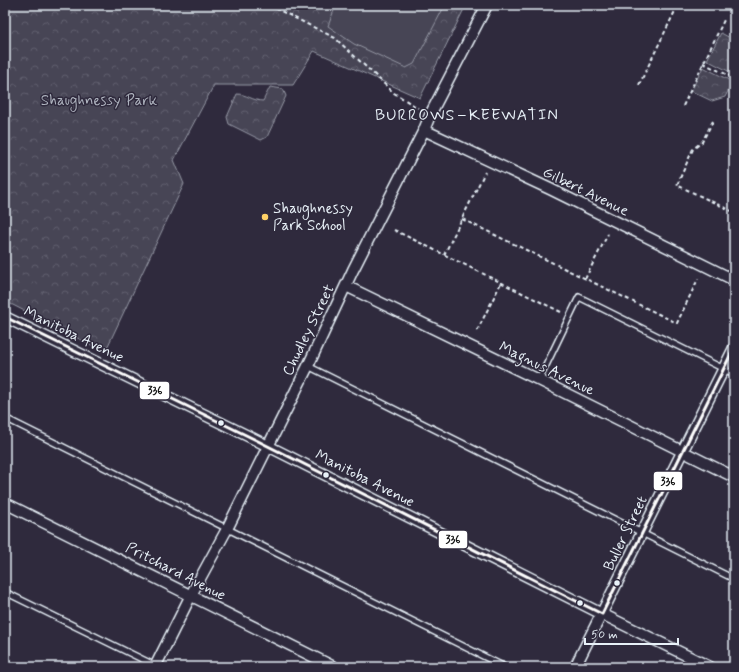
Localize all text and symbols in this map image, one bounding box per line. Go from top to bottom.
park label: Shaughnessy Park [41,91,158,112]
district label: BURROWS–KEEWATIN [375,105,559,126]
street label: Gilbert Avenue [539,162,632,221]
place label: Shaughnessy Park School [273,199,353,236]
marker: Shaughnessy Park School [260,212,270,222]
street label: Chudley Street [278,281,340,380]
street label: Manitoba Avenue [20,302,127,368]
street label: Magnus Avenue [495,337,598,402]
line badge: 336 [139,381,170,400]
text: 336 [148,384,162,398]
unlabelled marker [216,418,226,428]
street label: Manitoba Avenue [311,445,418,513]
unlabelled marker [321,470,331,480]
line badge: 336 [653,471,683,491]
text: 336 [661,475,675,489]
street label: Buller Street [599,492,653,574]
line badge: 336 [438,530,468,549]
text: 336 [446,533,460,547]
street label: Pritchard Avenue [122,538,229,606]
unlabelled marker [612,578,622,588]
unlabelled marker [575,598,585,608]
scale bar [585,620,678,646]
text: 50 m [591,627,618,643]

